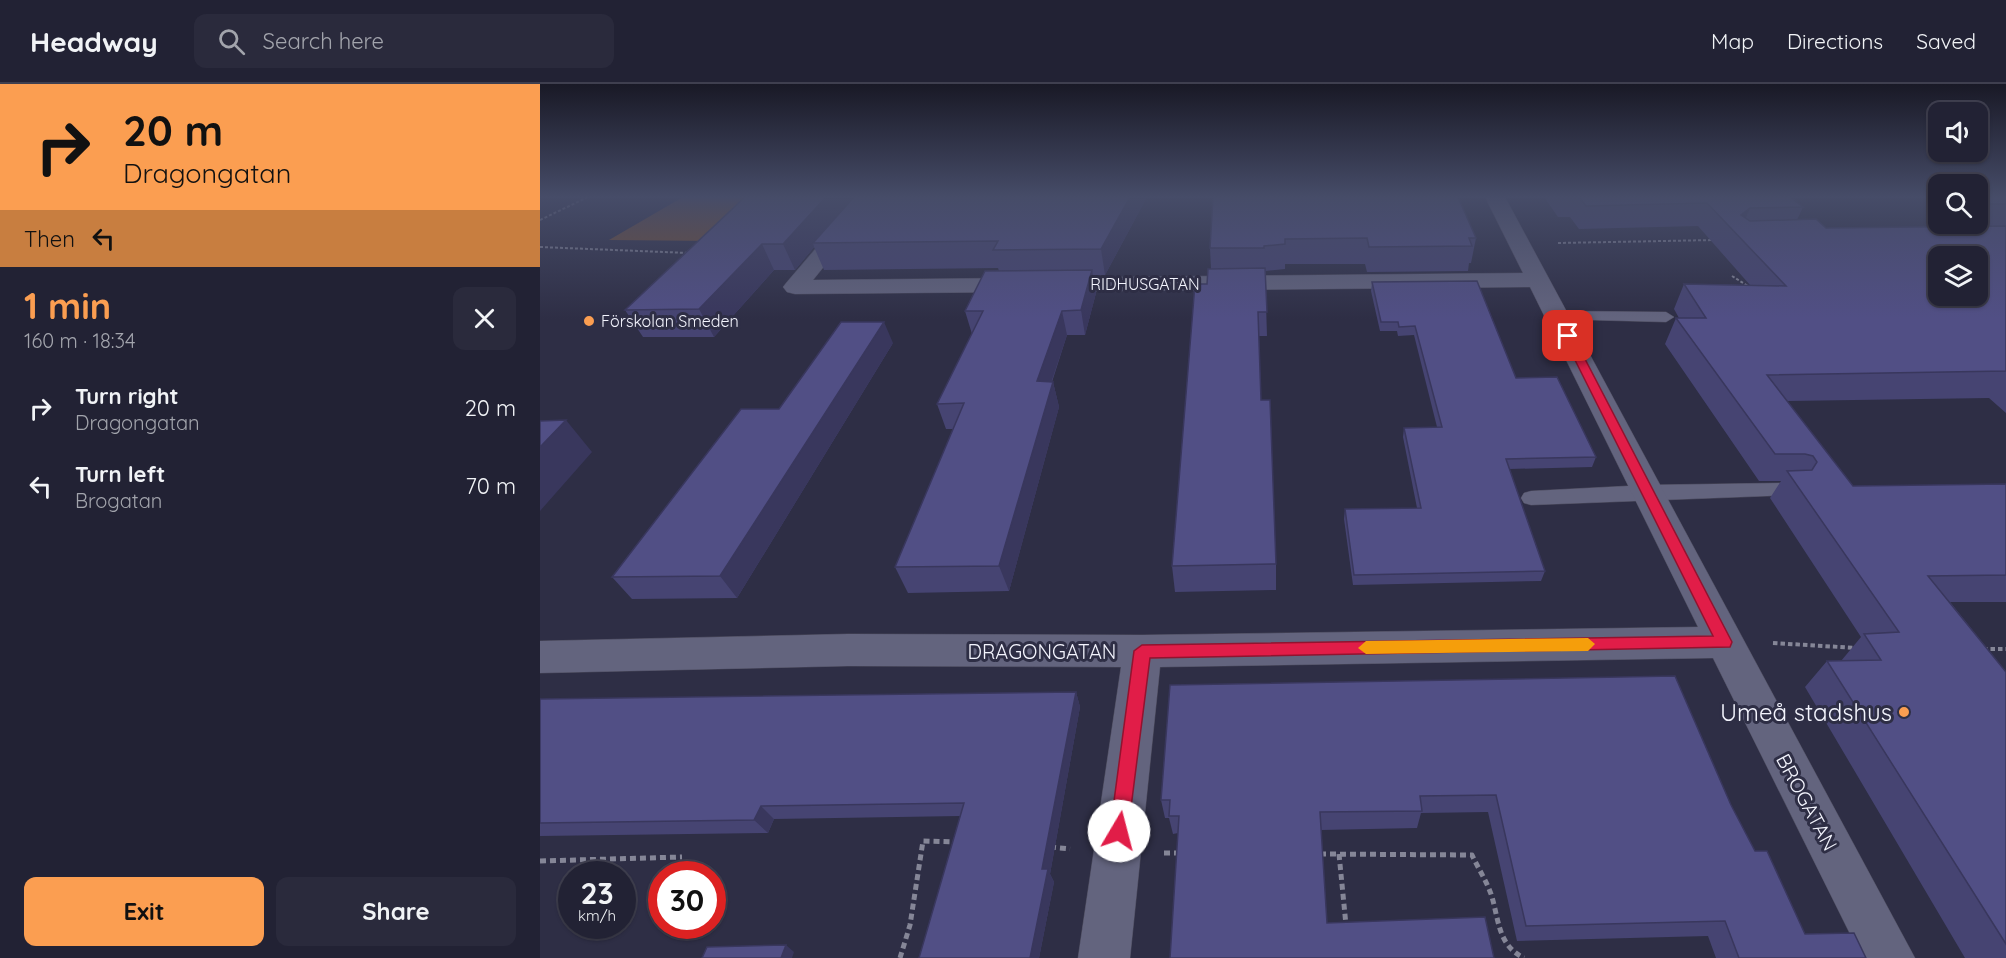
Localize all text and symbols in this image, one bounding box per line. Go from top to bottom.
search box [194,14,614,68]
text: Headway [30,24,158,59]
icon: search [215,25,248,58]
text: Search here [263,27,384,55]
text: Map [1711,28,1754,54]
text: Directions [1787,28,1883,54]
text: Saved [1916,28,1976,54]
map controls [1928,102,1988,306]
button: sound [1928,102,1988,162]
text: 20 m [123,104,223,157]
icon: right [24,108,102,186]
text: Dragongatan [123,156,291,190]
button: search [1928,174,1988,234]
icon: left [87,222,120,255]
text: Then [24,225,75,253]
button: layers [1928,246,1988,306]
street label: RIDHUSGATAN [1090,274,1200,294]
text: 1 min [24,283,111,328]
button: close [453,287,516,350]
pin [1542,310,1593,361]
place label: Förskolan Smeden [601,311,739,331]
marker: Förskolan Smeden [582,314,596,328]
icon: arrive [1551,319,1584,352]
text: 160 m · 18:34 [24,328,136,353]
text: Turn right [75,382,179,410]
icon: right [24,392,57,425]
text: 20 m [465,394,516,422]
text: Dragongatan [75,410,200,435]
text: Turn left [75,460,165,488]
icon: left [24,470,57,503]
text: 70 m [466,472,516,500]
text: Brogatan [75,488,162,513]
street label: DRAGONGATAN [968,639,1116,664]
place label: Umeå stadshus [1720,697,1892,727]
marker: Umeå stadshus [1897,705,1911,719]
street label: BROGATAN [1771,749,1843,855]
position arrow [1087,799,1151,863]
speed limit sign: 30 [648,861,726,939]
text: 23 [580,874,614,912]
button: Exit [24,877,264,946]
button: Share [276,877,516,946]
text: km/h [578,906,616,925]

